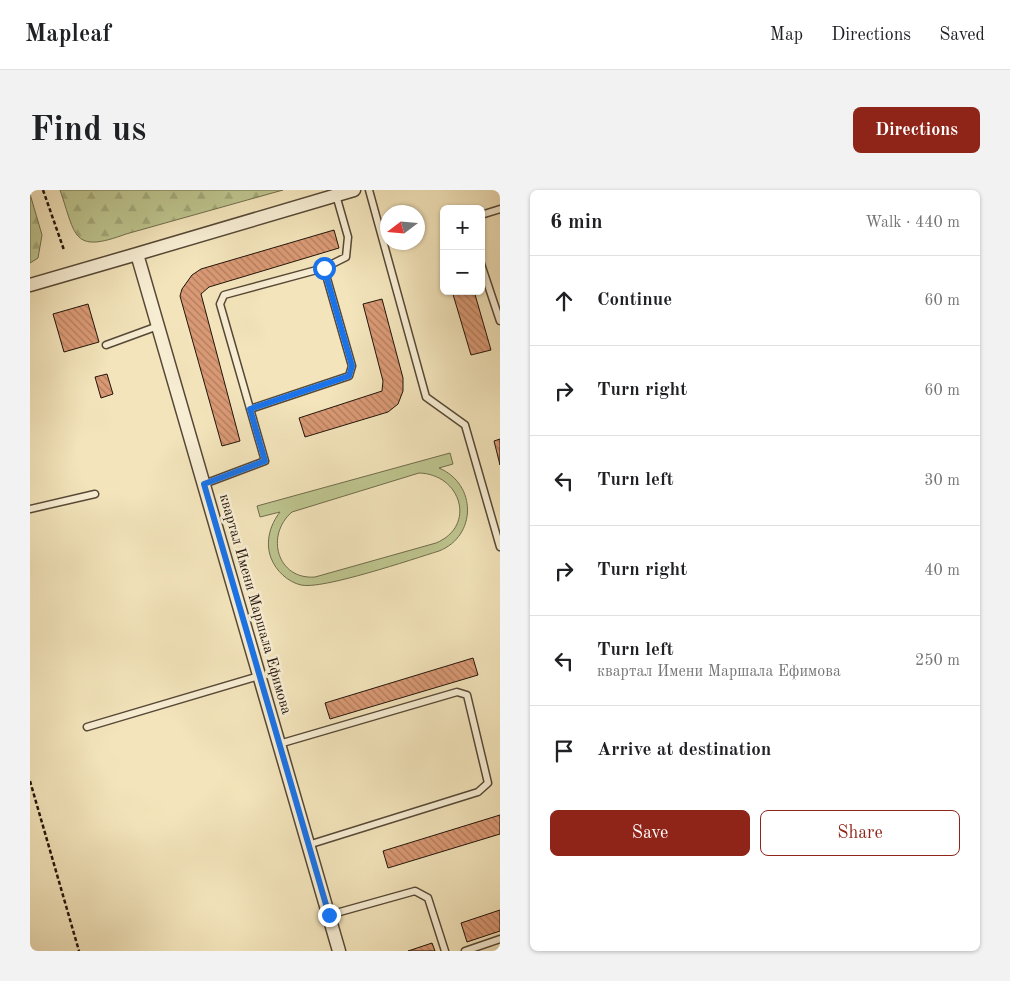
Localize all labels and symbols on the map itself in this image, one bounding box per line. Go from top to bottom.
north arrow [380,205,425,250]
route start [313,257,336,280]
street label: квартал Имени Маршала Ефимова [216,492,293,717]
route end [318,904,341,927]

